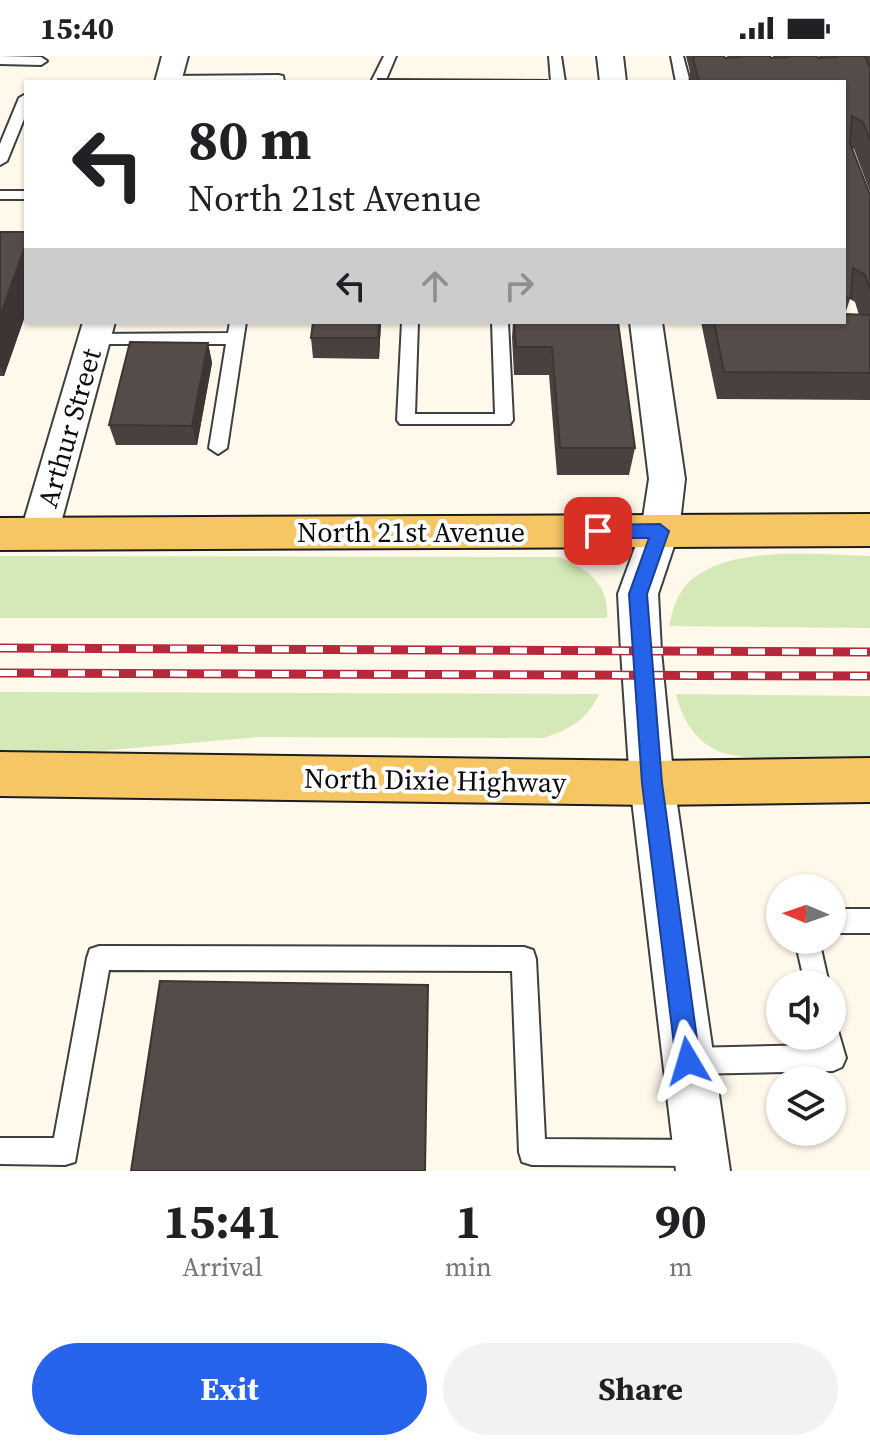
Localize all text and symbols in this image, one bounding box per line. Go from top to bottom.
text: 15:40 [40,8,114,49]
text: 80 m [188,101,311,178]
icon: left [56,112,160,216]
text: North 21st Avenue [188,174,481,223]
icon: left [329,264,373,308]
icon: ahead [413,264,457,308]
icon: right [497,264,541,308]
street label: Arthur Street [28,343,110,512]
pin [564,497,632,565]
icon: arrive [576,509,620,553]
street label: North 21st Avenue [297,513,525,551]
street label: North Dixie Highway [303,759,567,801]
north arrow [766,874,846,954]
map controls [766,874,846,1146]
button: sound [766,970,846,1050]
position arrow [646,1019,730,1103]
button: layers [766,1066,846,1146]
text: 15:41 [163,1188,282,1254]
text: 1 [455,1188,481,1254]
text: 90 [655,1188,707,1254]
text: Arrival [182,1249,263,1285]
text: min [445,1249,492,1285]
text: m [669,1249,693,1285]
button: Exit [32,1343,427,1435]
button: Share [443,1343,838,1435]

